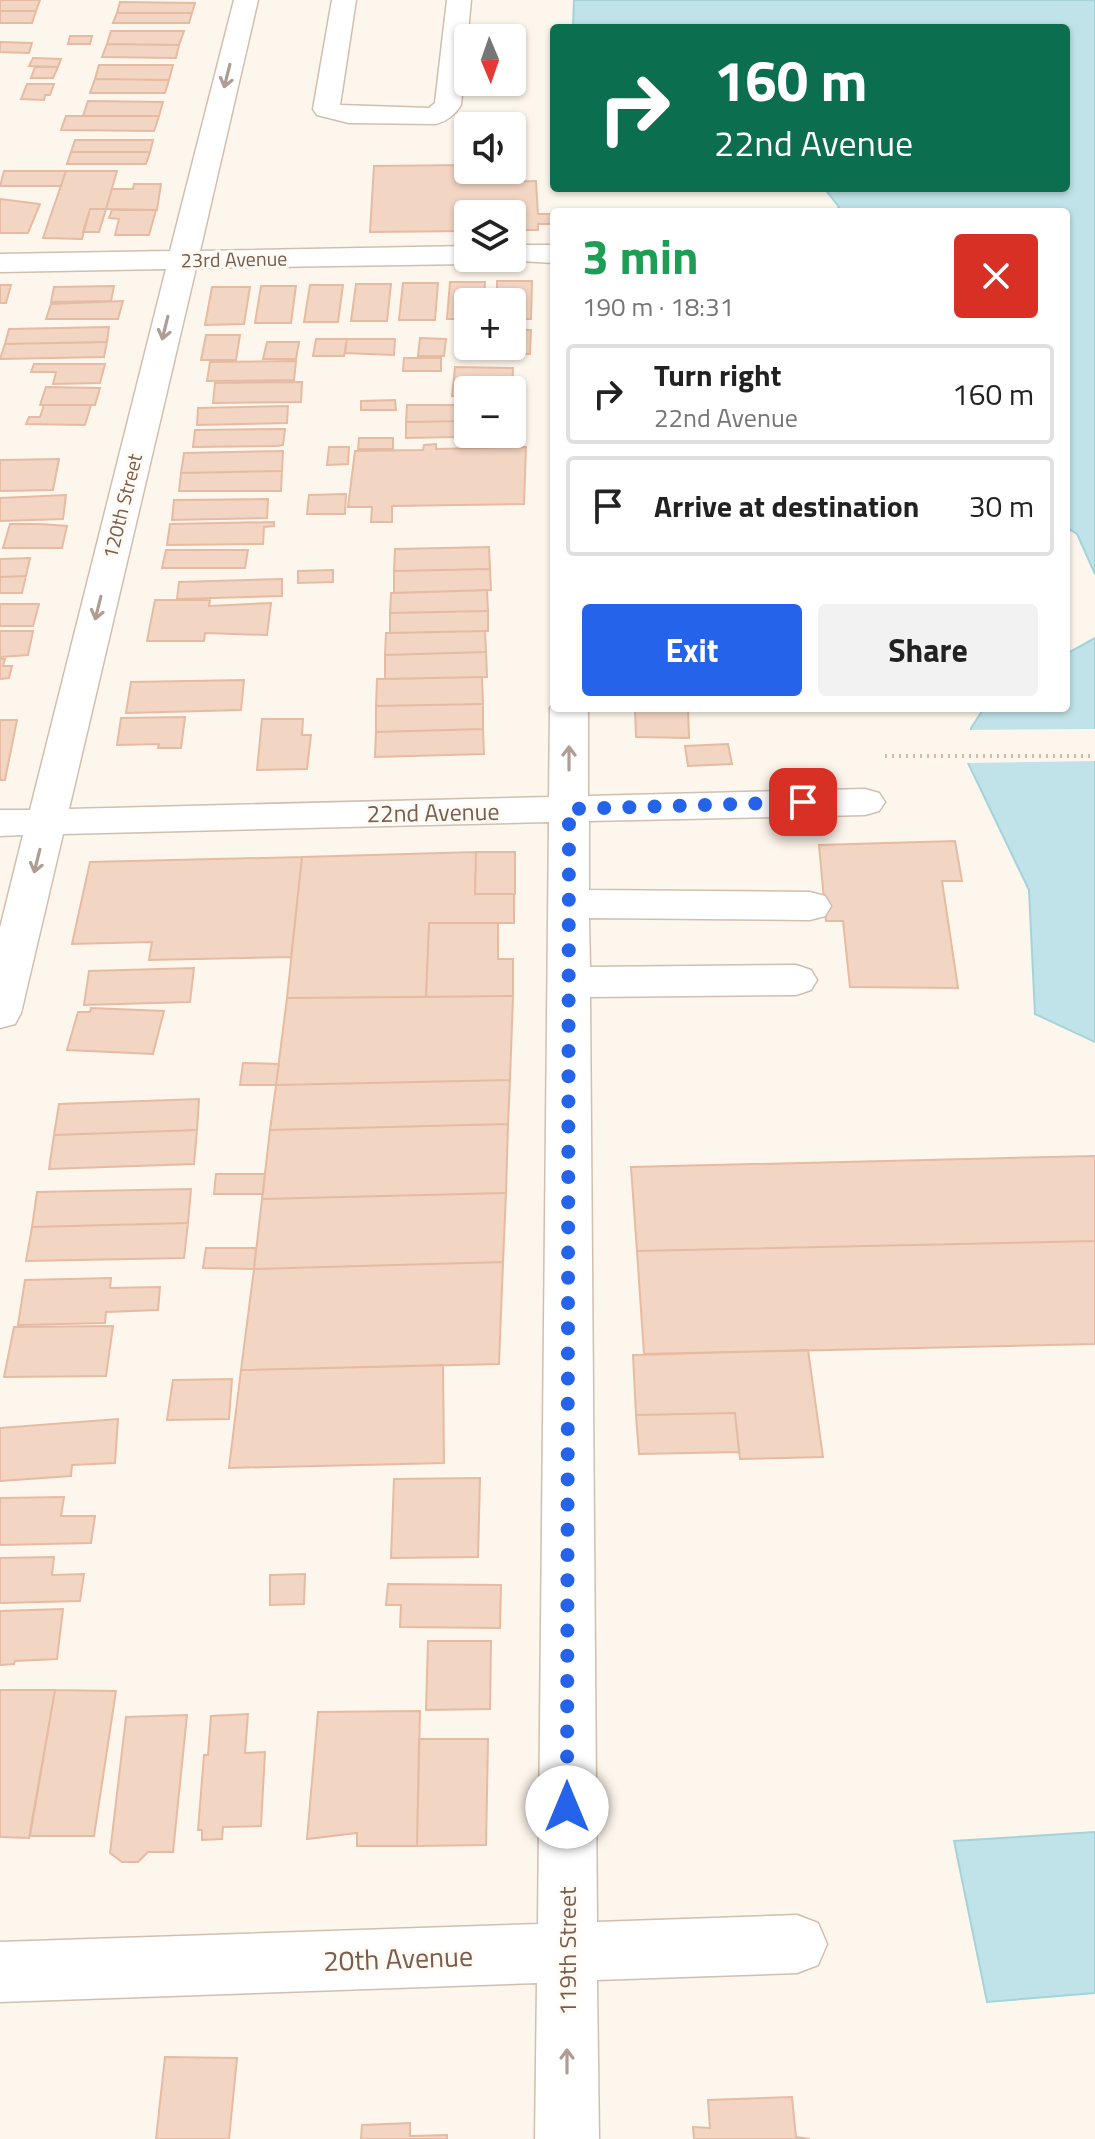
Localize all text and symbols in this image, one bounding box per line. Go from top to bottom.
north arrow [454,24,526,96]
map controls [454,24,526,448]
text: 160 m [714,38,867,123]
icon: right [582,56,686,160]
one-way arrow [218,62,233,88]
button: sound [454,112,526,184]
text: 22nd Avenue [714,115,913,170]
button: layers [454,200,526,272]
text: 3 min [582,220,699,293]
button: close [954,234,1038,318]
street label: 23rd Avenue [180,243,288,275]
text: 190 m · 18:31 [582,287,734,326]
button: + [454,288,526,360]
one-way arrow [157,315,172,341]
text: Turn right [654,352,782,398]
text: 160 m [952,371,1034,417]
icon: right [586,372,630,416]
button: − [454,376,526,448]
text: 22nd Avenue [654,398,798,437]
street label: 120th Street [94,450,150,562]
text: Arrive at destination [654,483,919,529]
text: 30 m [969,483,1034,529]
icon: arrive [586,484,630,528]
one-way arrow [89,595,104,621]
button: Exit [582,604,802,696]
button: Share [818,604,1038,696]
one-way arrow [561,745,577,772]
pin [769,768,837,836]
icon: arrive [781,780,825,824]
street label: 22nd Avenue [366,793,500,831]
one-way arrow [28,848,43,873]
position arrow [525,1765,609,1849]
street label: 119th Street [549,1886,585,2015]
street label: 20th Avenue [322,1934,474,1982]
one-way arrow [559,2048,575,2075]

